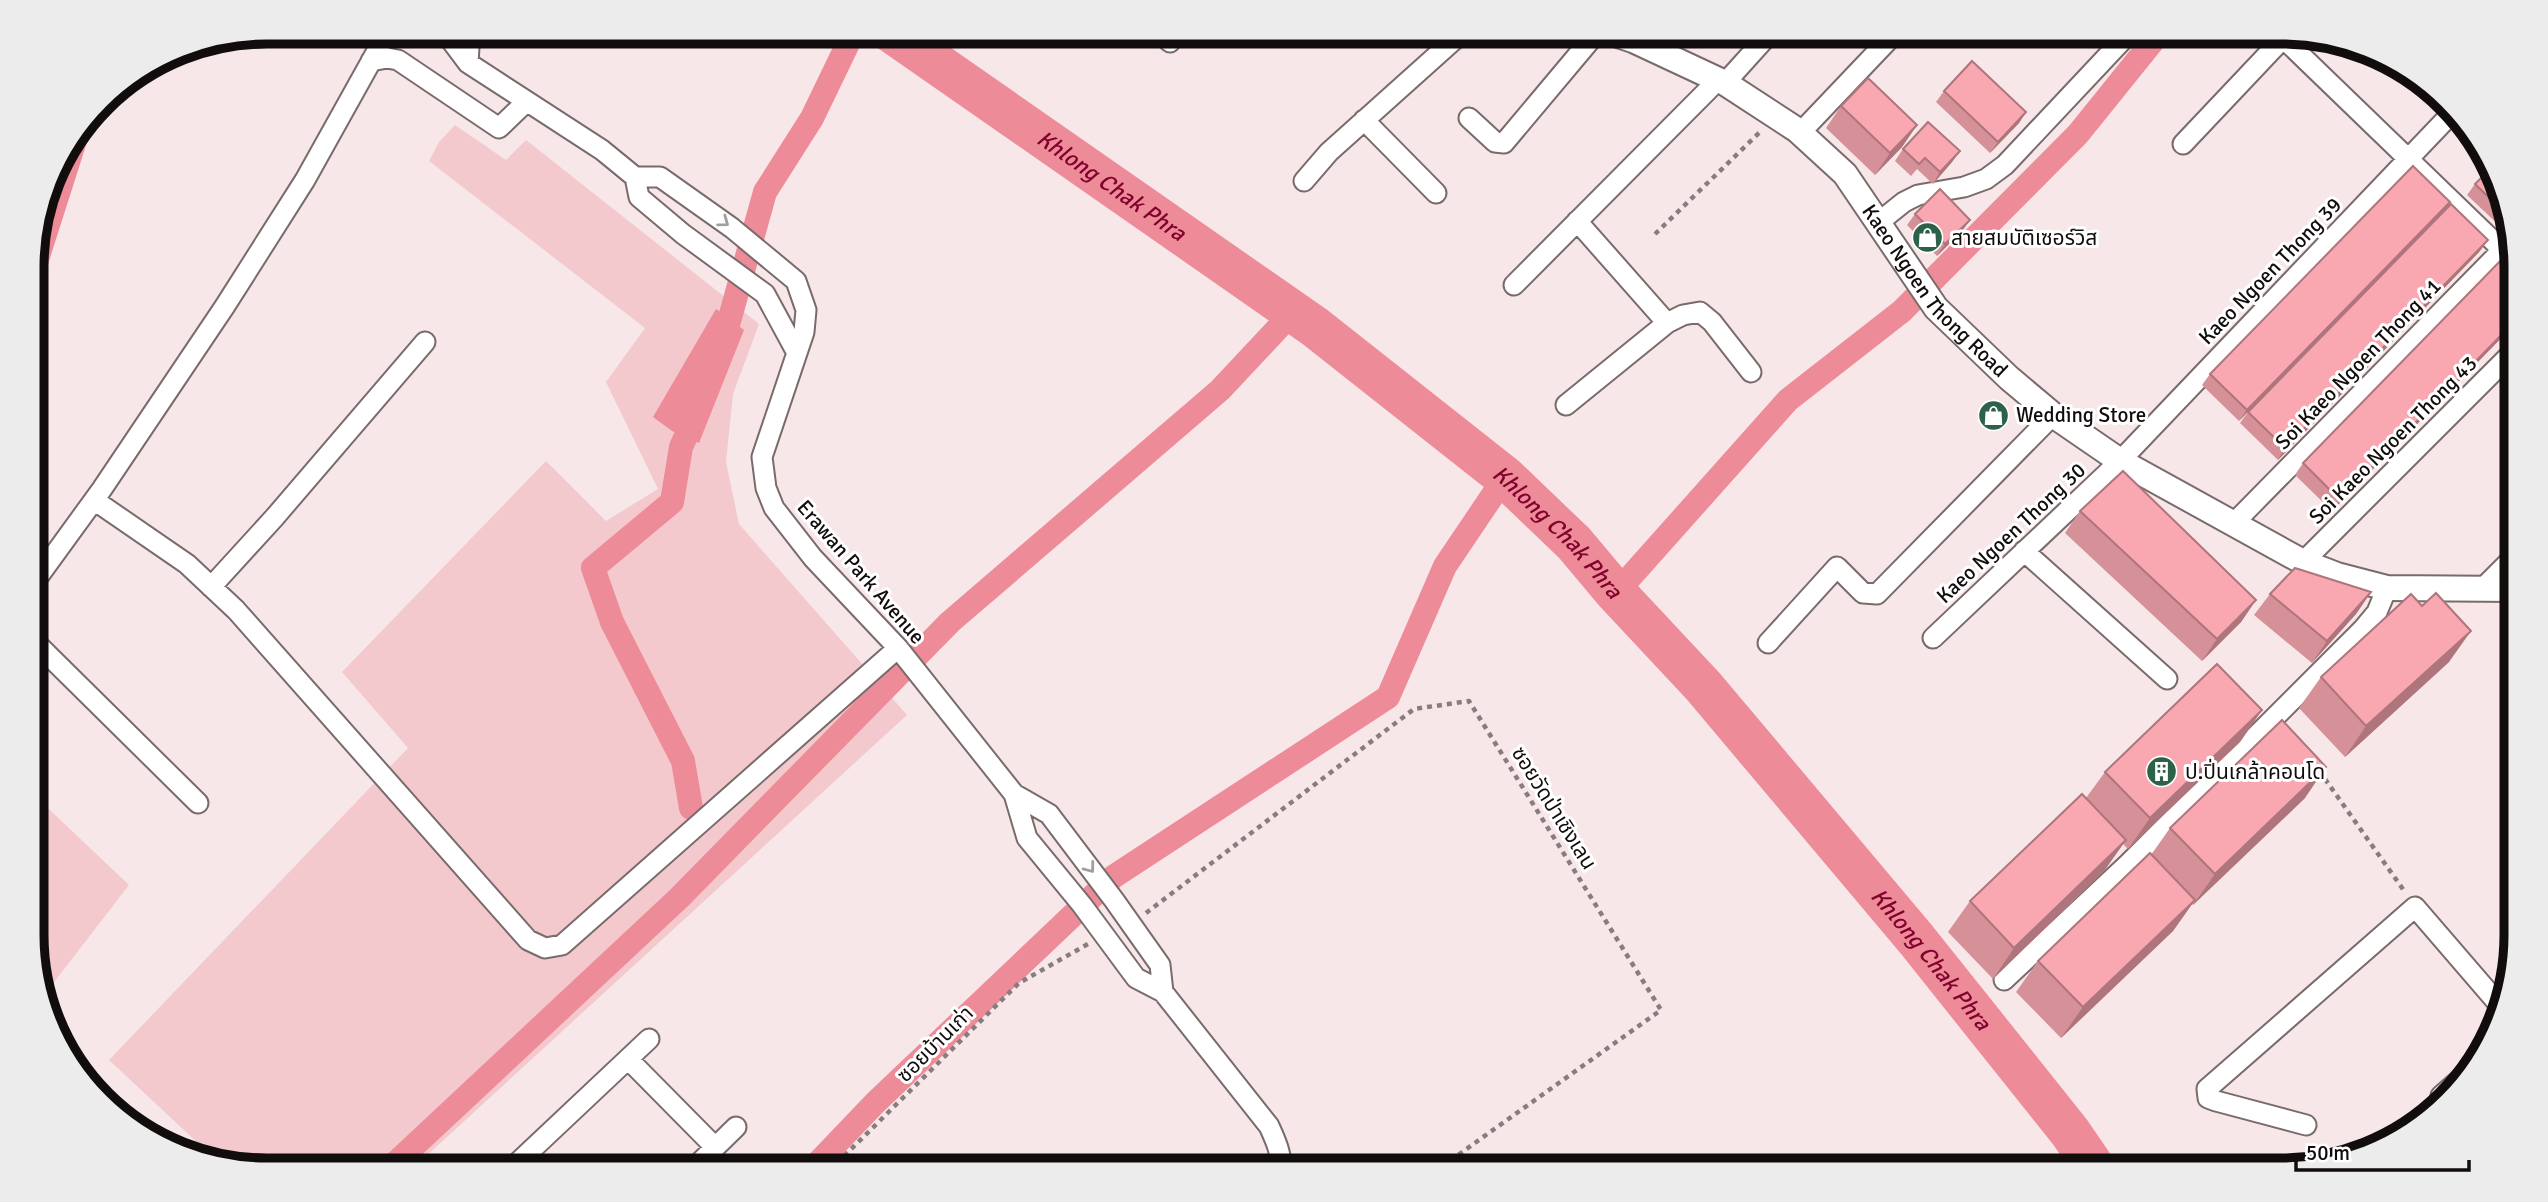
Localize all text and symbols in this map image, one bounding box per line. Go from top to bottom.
water label: Khlong Chak Phra [1032,123,1193,248]
street label: Kaeo Ngoen Thong 39 [2193,192,2347,350]
street label: Kaeo Ngoen Thong Road [1856,199,2013,383]
one-way arrow [716,214,729,226]
shop icon: สายสมบัติเซอร์วิส [1911,221,1945,255]
place label: สายสมบัติเซอร์วิส [1951,225,2097,251]
street label: Soi Kaeo Ngoen Thong 41 [2270,273,2446,455]
street label: Soi Kaeo Ngoen Thong 43 [2303,350,2483,530]
shop icon: Wedding Store [1976,398,2010,432]
place label: Wedding Store [2016,402,2146,428]
street label: Kaeo Ngoen Thong 30 [1931,457,2091,609]
water label: Khlong Chak Phra [1487,459,1630,605]
street label: Erawan Park Avenue [791,495,931,649]
street label: ซอยวัดป่าเชิงเลน [1506,742,1602,874]
building icon: ป.ปิ่นเกล้าคอนโด [2145,755,2179,789]
place label: ป.ปิ่นเกล้าคอนโด [2185,758,2325,785]
one-way arrow [1082,861,1094,873]
water label: Khlong Chak Phra [1865,882,1998,1037]
street label: ซอยบ้านเก่า [891,1000,979,1088]
scale bar [2296,1128,2469,1172]
text: 50 m [2306,1140,2350,1166]

